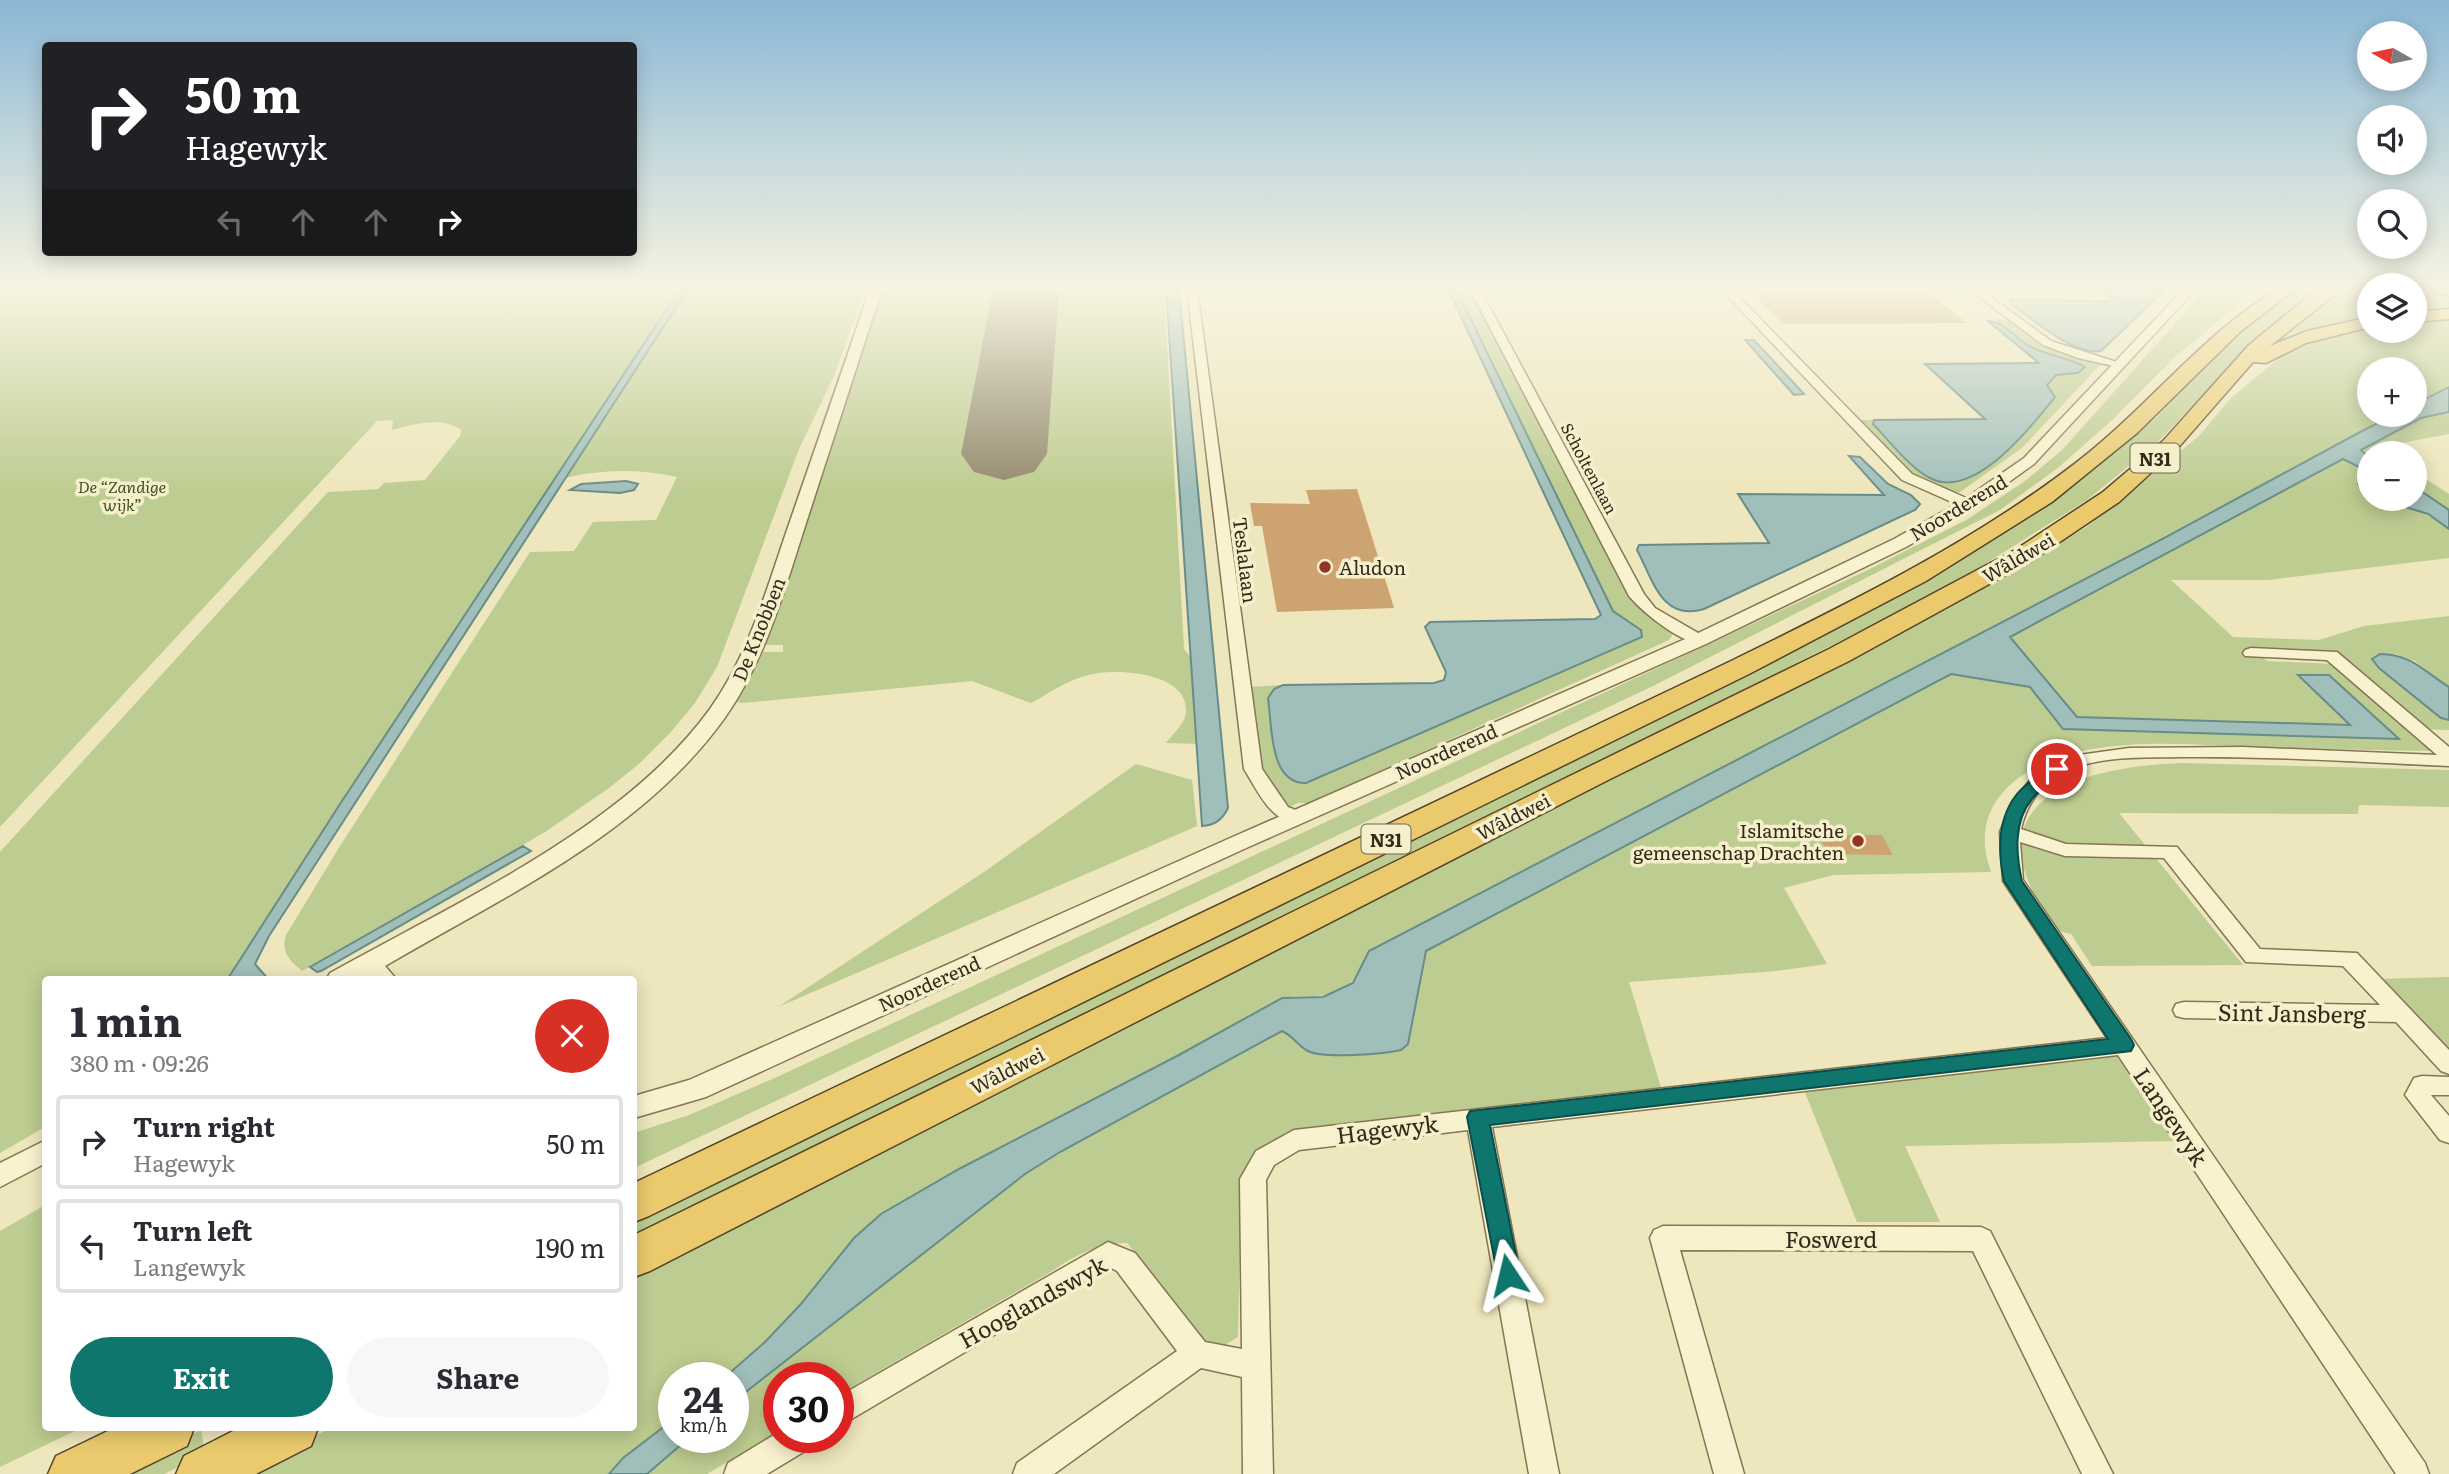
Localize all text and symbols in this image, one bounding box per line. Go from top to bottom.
north arrow [2357,21,2427,91]
map controls [2357,21,2427,511]
text: 50 m [185,55,301,128]
icon: right [70,70,161,161]
button: sound [2357,105,2427,175]
text: Hagewyk [185,122,327,170]
button: search [2357,189,2427,259]
icon: left [211,203,249,241]
icon: ahead [284,203,322,241]
icon: ahead [357,203,395,241]
icon: right [430,203,468,241]
button: layers [2357,273,2427,343]
button: + [2357,357,2427,427]
street label: Scholtenlaan [1556,418,1624,518]
button: − [2357,441,2427,511]
road number: N31 [2130,444,2180,472]
street label: Noorderend [1904,467,2012,547]
park label: De “Zandige wijk” [78,474,166,516]
street label: Teslalaan [1227,515,1265,605]
street label: Wâldwei [1976,525,2060,589]
place label: Aludon [1339,553,1406,581]
marker: Aludon [1317,559,1333,575]
street label: De Knobben [724,573,792,685]
street label: Noorderend [1390,716,1502,786]
pin [2027,739,2087,799]
icon: arrive [2038,750,2076,788]
street label: Wâldwei [1471,785,1555,847]
place label: Islamitsche gemeenschap Drachten [1633,816,1844,866]
road number: N31 [1362,824,1410,854]
marker: Islamitsche gemeenschap Drachten [1850,833,1866,849]
street label: Noorderend [873,948,985,1018]
text: 1 min [70,988,182,1050]
street label: Sint Jansberg [2218,994,2367,1030]
button: close [535,999,609,1073]
street label: Wâldwei [965,1039,1049,1101]
text: 380 m · 09:26 [70,1045,209,1079]
street label: Langewyk [2126,1060,2218,1173]
street label: Hagewyk [1334,1105,1441,1151]
text: Turn right [133,1106,275,1145]
icon: right [74,1123,112,1161]
text: 50 m [546,1123,605,1162]
text: Hagewyk [133,1145,235,1179]
text: Turn left [133,1210,252,1249]
street label: Foswerd [1785,1221,1877,1255]
icon: left [74,1227,112,1265]
text: 190 m [535,1227,605,1266]
position arrow [1471,1238,1545,1312]
street label: Hooglandswyk [952,1246,1113,1356]
text: Langewyk [133,1249,245,1283]
button: Exit [70,1337,333,1417]
button: Share [347,1337,609,1417]
speed limit sign: 30 [763,1362,854,1453]
text: 24 [684,1372,723,1424]
text: km/h [680,1411,727,1438]

